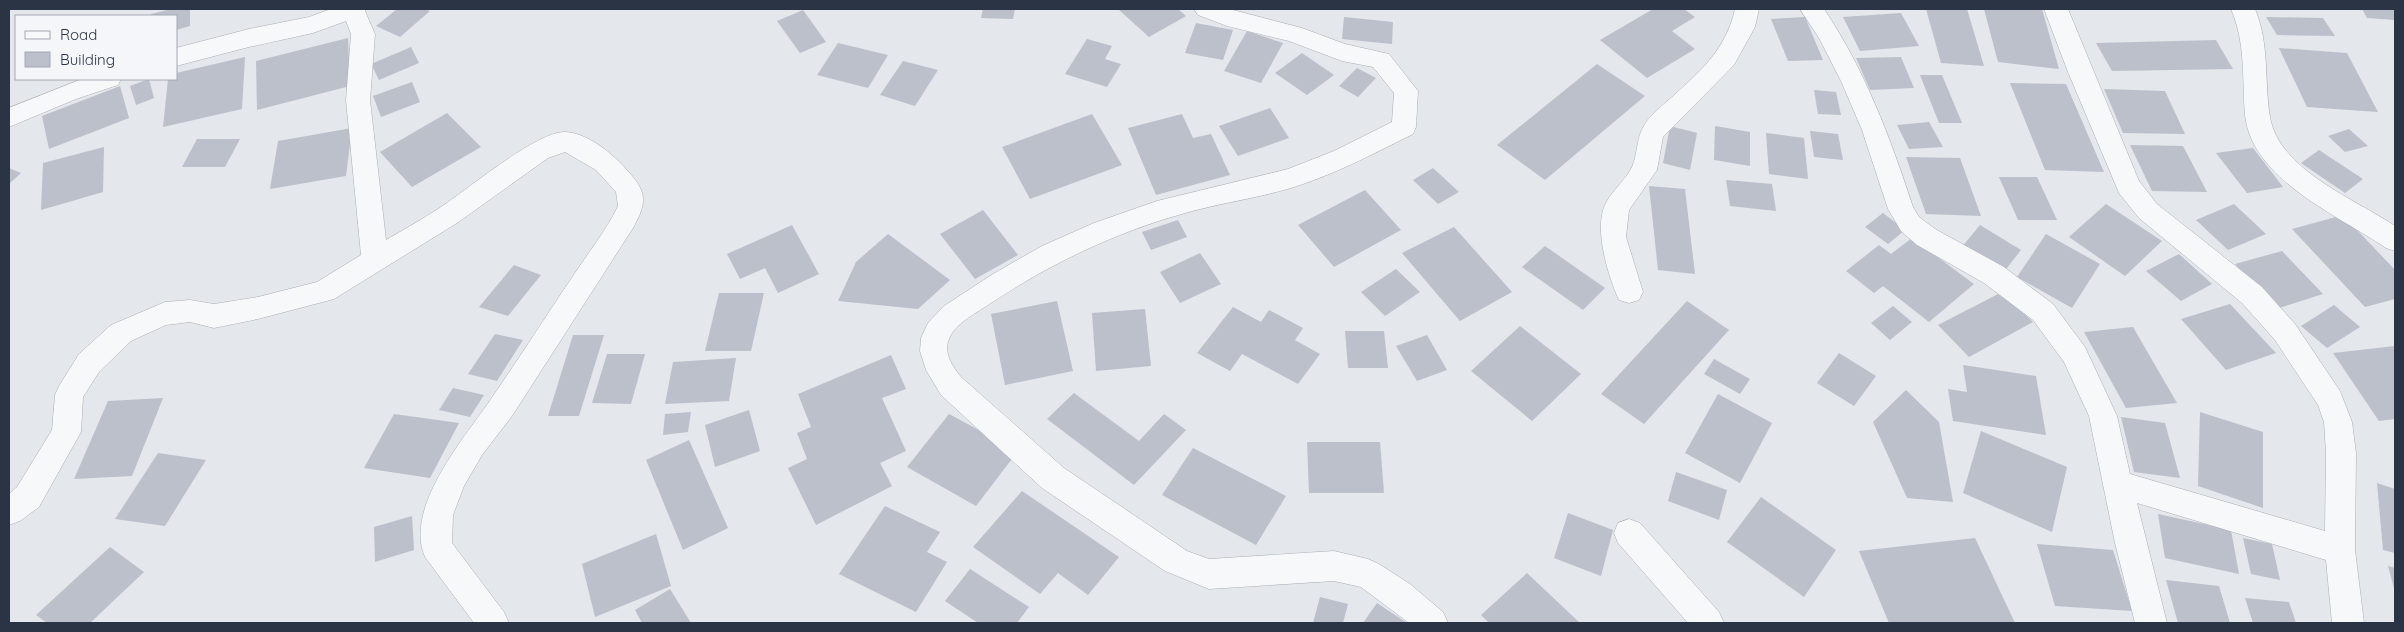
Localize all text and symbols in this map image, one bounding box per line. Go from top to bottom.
legend [15,15,178,80]
text: Road [60,25,97,44]
text: Building [60,50,115,69]

